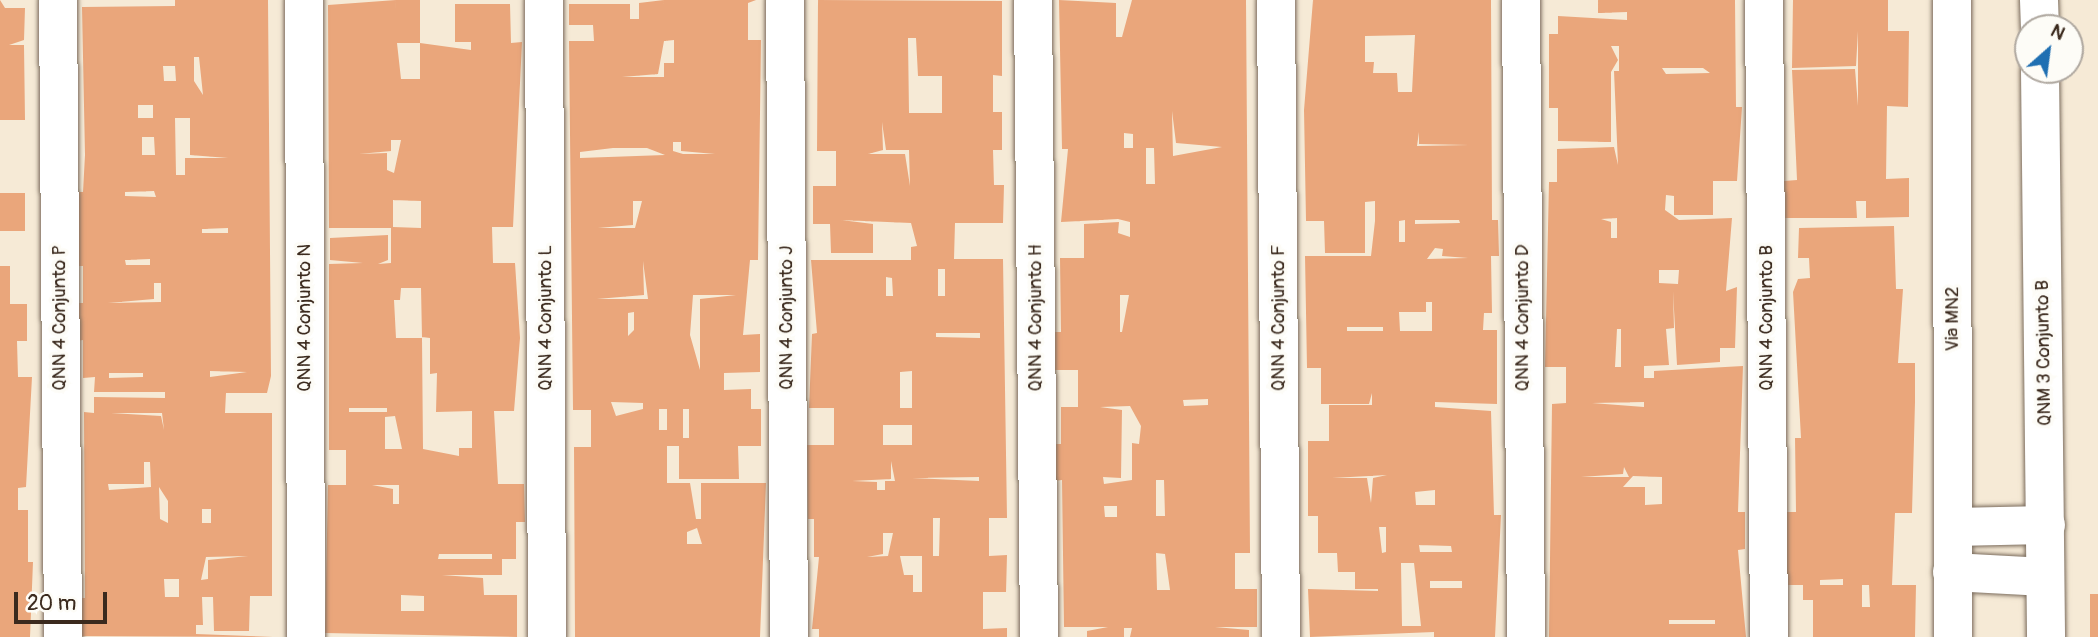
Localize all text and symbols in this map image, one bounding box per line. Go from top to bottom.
north arrow [2014,14,2084,84]
text: N [2047,19,2069,46]
street label: QNN 4 Conjunto N [294,244,316,392]
street label: QNN 4 Conjunto H [1025,244,1047,392]
street label: QNN 4 Conjunto D [1512,244,1534,392]
street label: QNN 4 Conjunto P [49,245,71,391]
street label: QNN 4 Conjunto L [535,245,557,391]
street label: QNN 4 Conjunto F [1268,245,1290,391]
street label: QNN 4 Conjunto B [1756,245,1778,391]
street label: QNN 4 Conjunto J [776,246,798,390]
street label: QNM 3 Conjunto B [2031,280,2057,426]
street label: Via MN2 [1942,287,1964,351]
scale bar [18,578,110,622]
text: 20 m [27,590,76,617]

